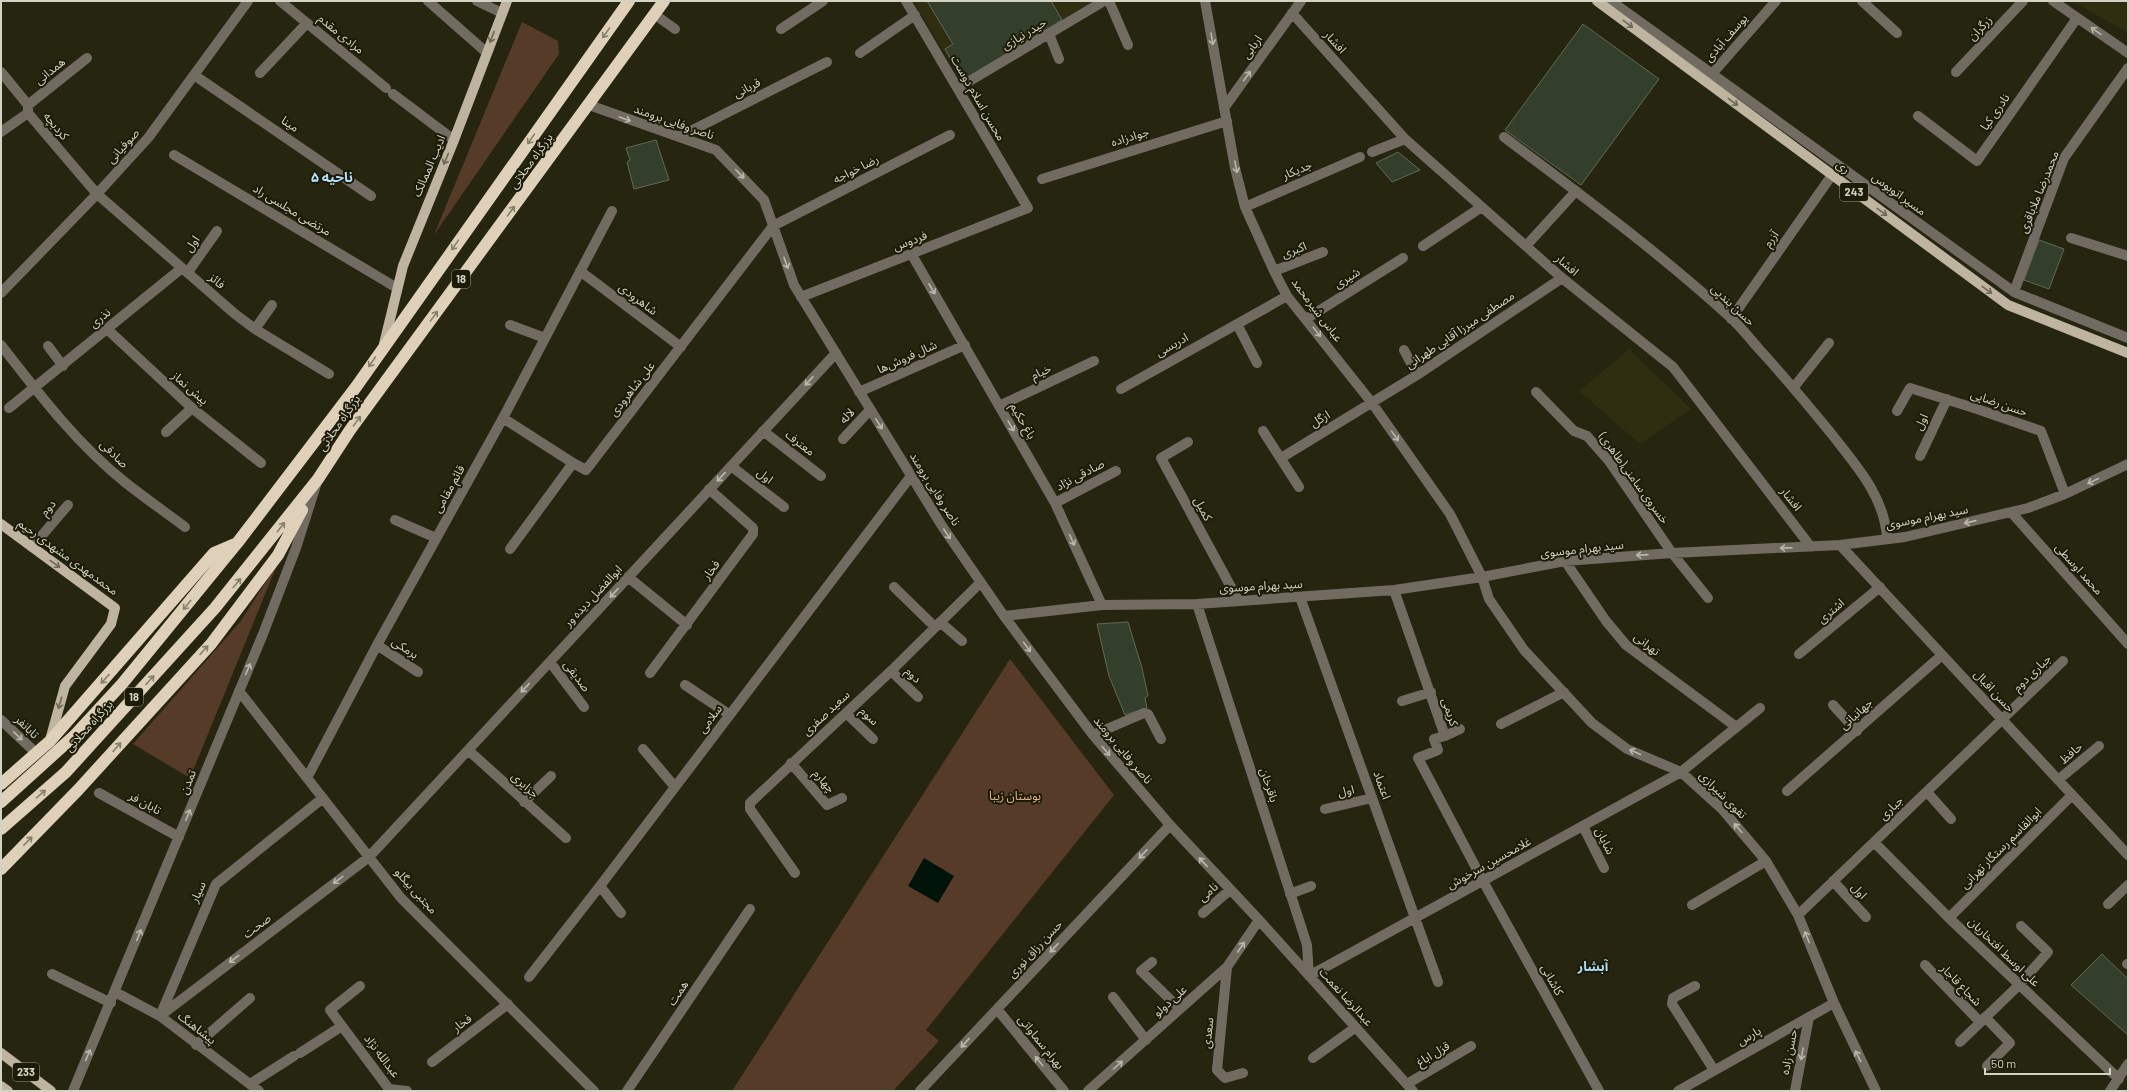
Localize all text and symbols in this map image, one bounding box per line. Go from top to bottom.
street label: مرادی مقدم [314,10,368,58]
street label: یوسف آبادی [1701,11,1751,65]
street label: زرگران [1964,12,1995,43]
street label: حیدر نیازی [999,14,1049,53]
one-way arrow [1623,20,1634,28]
street label: افشار [1320,26,1350,57]
one-way arrow [602,27,610,38]
one-way arrow [2091,27,2102,35]
one-way arrow [488,31,496,43]
one-way arrow [1208,32,1216,45]
street label: اربابی [1238,32,1265,62]
street label: محسن اسلام دوست [946,52,1009,144]
street label: همدانی [31,54,68,87]
one-way arrow [1243,71,1251,82]
street label: قربانی [731,74,763,101]
street label: نادری کیا [1977,91,2013,133]
one-way arrow [1727,97,1738,106]
street label: ناصر وفایی برومند [632,101,716,142]
street label: کردبچه [40,109,73,144]
street label: مینا [278,112,302,135]
one-way arrow [619,115,631,123]
street label: جوادزاده [1109,124,1151,149]
street label: صوفیانی [103,125,142,166]
street label: بزرگراه محلاتی [505,130,556,191]
street label: ادیب الممالک [409,132,449,199]
one-way arrow [527,133,535,144]
street label: محمدرضا ملاباقری [2015,148,2062,235]
street label: رضا خواجه [830,151,881,186]
one-way arrow [442,152,449,164]
street label: جدیکار [1279,157,1314,183]
street label: ری [1833,157,1853,177]
one-way arrow [1232,160,1240,173]
district label: ناحیه ۵ [311,168,353,185]
one-way arrow [735,169,744,180]
street label: مسیر اتوبوس [1869,169,1929,218]
street label: مرتضی مجلسی راد [250,180,334,239]
road number: 243 [1840,183,1868,201]
one-way arrow [507,206,515,217]
one-way arrow [1877,208,1888,217]
street label: فردوس [891,227,929,254]
street label: آزرم [1760,227,1784,251]
street label: اول [181,233,203,255]
street label: اکبری [1279,238,1309,261]
one-way arrow [451,239,459,250]
street label: افشار [1552,250,1582,279]
one-way arrow [783,256,791,268]
street label: شیری [1331,264,1363,291]
street label: فائز [205,269,229,292]
road number: 18 [452,270,470,288]
street label: عباس شیرمحمد [1288,275,1346,345]
street label: شاهرودی [616,279,661,318]
street label: حسن بندپی [1708,281,1758,330]
one-way arrow [928,283,936,294]
one-way arrow [1981,286,1992,294]
street label: مصطفی میرزا آقایی طهرانی [1402,287,1517,372]
street label: نذری [86,305,113,331]
one-way arrow [430,311,438,322]
one-way arrow [1312,327,1321,338]
street label: ادریسی [1153,329,1191,360]
street label: شال فروش‌ها [875,337,939,376]
one-way arrow [368,356,376,367]
street label: علی شاهرودی [605,358,658,419]
street label: خیام [1028,360,1054,385]
street label: پیش نماز [167,367,212,408]
one-way arrow [804,376,814,386]
street label: حسن رضایی [1969,386,2030,419]
street label: بزرگراه محلاتی [314,392,363,454]
street label: باغ حکیم [1005,400,1040,443]
street label: لاله [836,405,857,426]
street label: ازگل [1307,407,1333,430]
street label: اول [1910,411,1931,432]
one-way arrow [353,415,361,426]
one-way arrow [875,418,883,430]
one-way arrow [1007,419,1015,431]
street label: معترف [783,426,818,459]
street label: خسروی سامنی(طاهری) [1596,428,1673,526]
one-way arrow [1391,430,1399,441]
street label: صادقی [97,436,132,471]
street label: ناصر وفایی برومند [907,449,964,528]
street label: صادقی نژاد [1053,455,1107,494]
street label: قائم مقامی [429,462,469,516]
street label: اول [754,465,777,487]
one-way arrow [716,472,726,482]
one-way arrow [2087,478,2099,485]
street label: افشار [1777,483,1805,514]
street label: کمیل [1191,494,1216,524]
street label: دوم [36,496,61,520]
street label: سید بهرام موسوی [1884,501,1970,534]
street label: محمدمهدی مشهدی رحیم [14,515,121,600]
one-way arrow [1964,518,1977,526]
one-way arrow [277,521,286,532]
one-way arrow [943,528,951,539]
one-way arrow [1069,534,1076,546]
street label: سید بهرام موسوی [1540,537,1625,562]
street label: محمد اوسطی [2052,540,2107,598]
one-way arrow [1780,544,1793,552]
one-way arrow [1636,552,1649,559]
street label: فخار [698,557,723,583]
one-way arrow [49,559,60,568]
street label: ابوالفضل دیده ور [560,562,625,630]
street label: سید بهرام موسوی [1219,576,1303,597]
one-way arrow [232,577,241,588]
one-way arrow [609,588,618,598]
street label: اشتری [1814,595,1847,626]
one-way arrow [182,600,191,611]
street label: تهرانی [1631,629,1664,659]
street label: برمکی [389,633,421,662]
one-way arrow [1023,642,1031,653]
one-way arrow [200,645,209,655]
street label: جباری دوم [2009,651,2055,696]
street label: صدیقی [561,657,594,695]
street label: دوم [901,663,925,688]
one-way arrow [245,664,253,676]
street label: حسن اقبال [1971,666,2018,715]
one-way arrow [100,673,109,684]
one-way arrow [145,675,155,685]
one-way arrow [520,683,530,693]
street label: سعید صفری [799,687,853,738]
road number: 18 [125,688,143,706]
street label: جهانبانی [1836,695,1875,732]
one-way arrow [56,696,64,709]
street label: کریمی [1439,696,1462,729]
street label: بزرگراه محلاتی [61,697,116,755]
street label: سلامی [694,702,725,736]
street label: سوم [855,703,882,730]
street label: تابانفر [11,711,43,742]
street label: ناصر وفایی برومند [1091,713,1156,787]
one-way arrow [13,731,23,741]
street label: حافظ [2056,739,2085,766]
one-way arrow [113,741,122,752]
one-way arrow [1102,745,1111,756]
one-way arrow [1629,748,1641,755]
street label: چهارم [809,766,839,797]
street label: باقرخان [1257,766,1282,804]
street label: تمدن [176,767,199,796]
street label: جزایری [508,768,542,801]
street label: اعتماد [1371,768,1395,801]
street label: تقوی شیرازی [1696,768,1751,822]
street label: اول [1336,781,1356,800]
street label: تابان فر [126,787,164,818]
park label: بوستان زیبا [989,788,1041,803]
one-way arrow [36,789,46,798]
street label: جباری [1875,792,1906,823]
street label: ابوالقاسم رستگار تهرانی [1957,804,2046,893]
one-way arrow [185,810,193,822]
one-way arrow [1733,823,1742,833]
street label: شایان [1592,825,1619,857]
street label: غلامحسین سرخوش [1444,833,1534,892]
one-way arrow [23,836,33,846]
one-way arrow [1139,848,1148,858]
one-way arrow [1198,857,1208,867]
street label: مجتبی بیگلو [392,865,441,917]
one-way arrow [333,876,344,885]
street label: سیار [186,879,209,906]
street label: نامی [1195,879,1221,904]
street label: اول [1848,879,1871,902]
street label: صحت [240,910,273,940]
street label: علی اوسط افتخاریان [1965,914,2043,990]
street label: حسن رزاق نوری [1004,917,1065,981]
one-way arrow [135,930,143,942]
one-way arrow [1802,931,1810,943]
one-way arrow [1237,941,1245,952]
one-way arrow [1049,943,1059,953]
one-way arrow [229,955,240,963]
district label: آبشار [1577,958,1609,974]
street label: شجاع قاجار [1935,960,1985,1010]
street label: کاشانی [1538,962,1568,999]
street label: عبدالرضا نعمت [1316,964,1376,1029]
street label: همت [664,977,691,1008]
street label: علی دولو [1150,981,1190,1020]
street label: پیشاهنگ [174,1008,219,1048]
street label: فخار [448,1010,475,1035]
street label: بهرام سماواتی [1013,1012,1068,1073]
street label: سعدی [1198,1017,1217,1049]
street label: پارس [1734,1023,1764,1049]
street label: حسن زاده [1777,1028,1800,1076]
street label: عبدالله نژاد [361,1031,404,1080]
one-way arrow [960,1038,970,1048]
street label: قزل اباغ [1413,1038,1453,1071]
one-way arrow [1798,1047,1806,1060]
one-way arrow [85,1050,92,1062]
one-way arrow [1854,1050,1861,1062]
scale bar [1985,1050,2110,1076]
one-way arrow [1035,1055,1044,1066]
text: 50 m [1991,1056,2016,1070]
one-way arrow [1112,1061,1122,1070]
road number: 233 [13,1063,39,1081]

